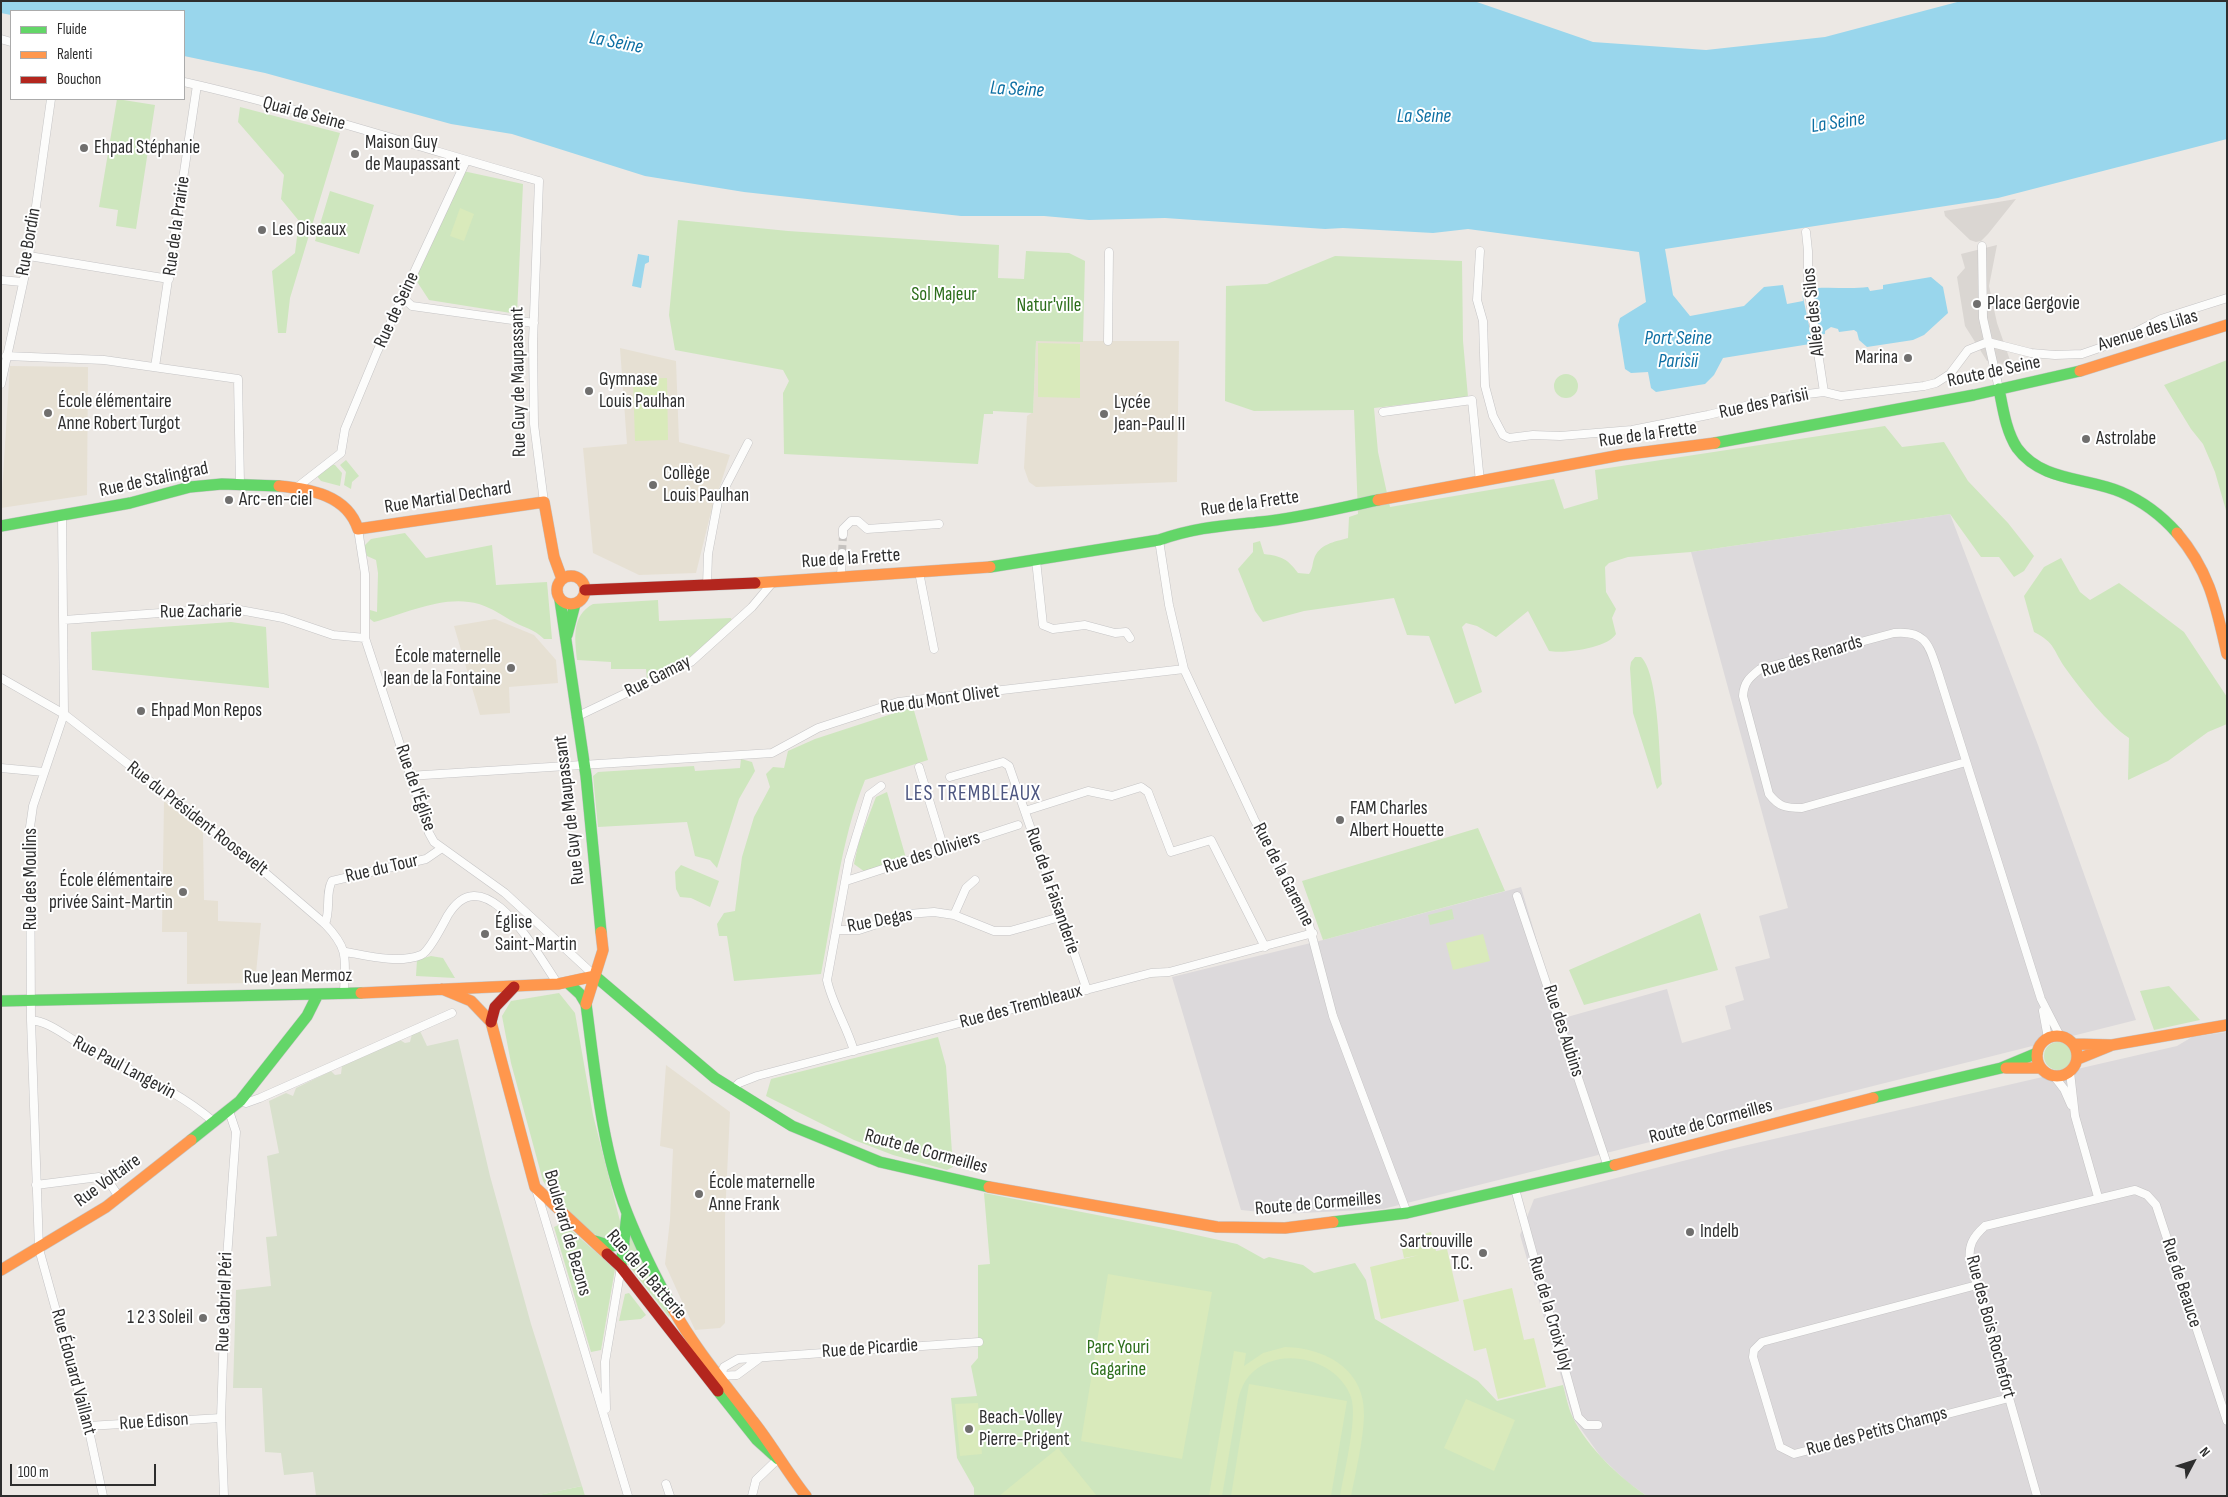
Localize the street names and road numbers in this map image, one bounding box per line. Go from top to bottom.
street label: Quai de Seine [260,92,348,136]
street label: Rue de la Prairie [159,175,195,277]
street label: Rue Bordin [12,206,46,278]
street label: Allée des Silos [1798,267,1830,357]
street label: Rue de Seine [370,268,424,352]
street label: Avenue des Lilas [2095,305,2201,357]
street label: Rue Guy de Maupassant [506,307,532,457]
street label: Route de Seine [1945,351,2043,393]
street label: Rue des Parisii [1717,383,1811,425]
street label: Rue de la Frette [1597,417,1699,453]
street label: Rue de Stalingrad [98,457,210,503]
street label: Rue Martial Dechard [383,477,513,519]
street label: Rue de la Frette [1199,486,1301,522]
street label: Rue de la Frette [801,544,901,574]
street label: Rue Zacharie [160,600,242,624]
street label: Rue des Renards [1759,631,1865,683]
street label: Rue Gamay [621,651,695,703]
street label: Rue du Mont Olivet [879,680,1001,720]
street label: Rue Guy de Maupassant [550,734,590,886]
street label: Rue de l'Église [390,742,440,834]
street label: Rue du Président Roosevelt [122,757,272,881]
street label: Rue de la Garenne [1247,819,1319,931]
street label: Rue de la Faisanderie [1020,825,1084,957]
street label: Rue des Oliviers [881,827,983,879]
street label: Rue des Moulins [20,828,42,930]
street label: Rue du Tour [343,850,421,888]
street label: Rue Degas [846,904,914,938]
street label: Rue Jean Mermoz [244,965,352,989]
street label: Rue des Trembleaux [957,980,1085,1034]
street label: Rue des Aubins [1537,982,1589,1080]
street label: Rue Paul Langevin [69,1031,179,1105]
street label: Route de Cormeilles [1647,1095,1775,1149]
street label: Route de Cormeilles [862,1125,990,1179]
street label: Rue Voltaire [71,1149,145,1213]
street label: Boulevard de Bezons [538,1167,596,1299]
street label: Route de Cormeilles [1254,1187,1382,1221]
street label: Rue de la Batterie [601,1226,691,1324]
street label: Rue de Beauce [2156,1236,2206,1330]
street label: Rue Gabriel Péri [212,1252,238,1352]
street label: Rue des Bois Rochefort [1960,1253,2020,1401]
street label: Rue de la Croix Joly [1523,1254,1577,1374]
street label: Rue Édouard Vaillant [45,1307,101,1437]
street label: Rue de Picardie [821,1334,919,1364]
street label: Rue des Petits Champs [1804,1402,1950,1462]
street label: Rue Edison [119,1408,189,1436]

